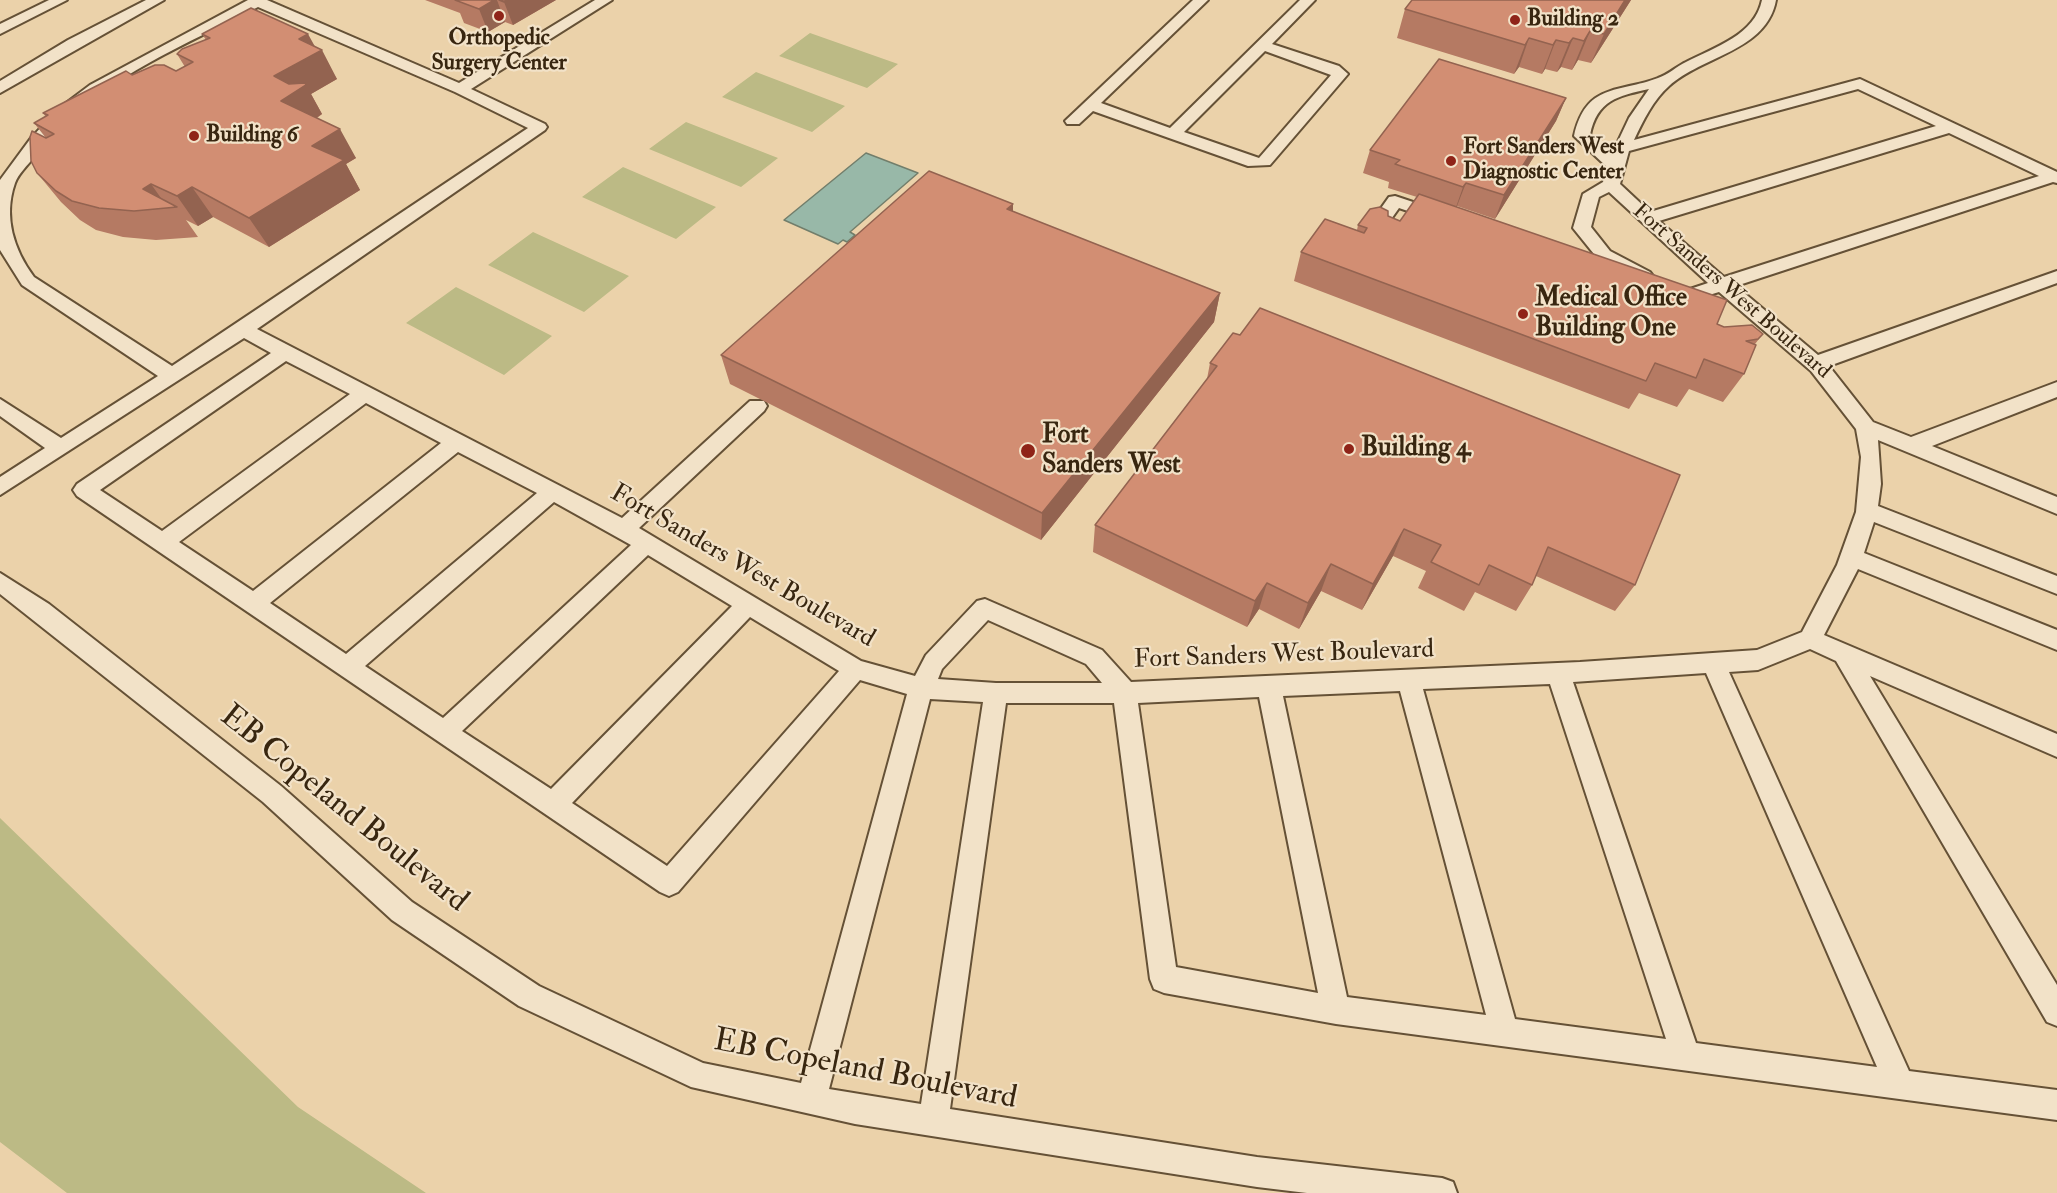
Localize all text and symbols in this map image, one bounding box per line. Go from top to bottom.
place label: Building 2 [1527,7,1619,33]
marker: Orthopedic Surgery Center [492,9,506,23]
marker: Building 2 [1508,13,1522,27]
place label: Orthopedic Surgery Center [431,26,567,78]
place label: Building 6 [206,123,298,149]
marker: Building 6 [187,129,201,143]
place label: Fort Sanders West Diagnostic Center [1463,135,1624,186]
marker: Fort Sanders West Diagnostic Center [1444,154,1458,168]
street label: Fort Sanders West Boulevard [1626,199,1836,385]
place label: Medical Office Building One [1535,283,1687,344]
marker: Medical Office Building One [1516,307,1530,321]
place label: Fort Sanders West [1042,420,1181,482]
place label: Building 4 [1361,433,1470,465]
marker: Fort Sanders West [1019,442,1037,460]
marker: Building 4 [1342,442,1356,456]
street label: Fort Sanders West Boulevard [604,478,880,656]
street label: Fort Sanders West Boulevard [1133,635,1435,677]
street label: EB Copeland Boulevard [211,698,475,922]
street label: EB Copeland Boulevard [710,1023,1020,1119]

